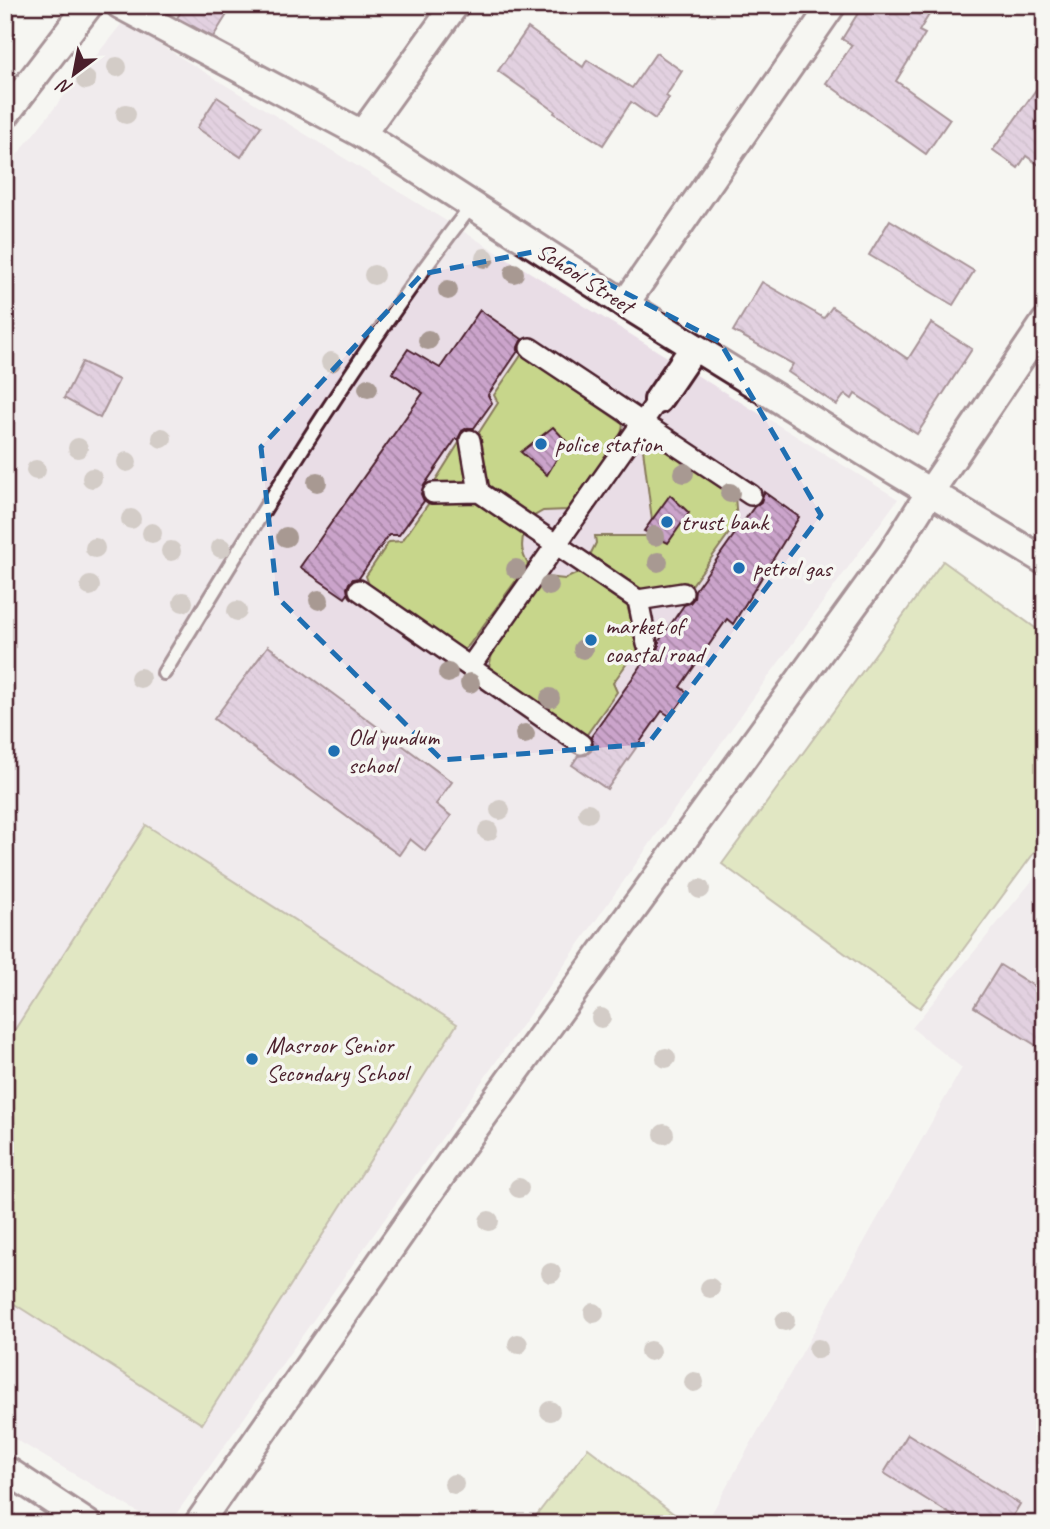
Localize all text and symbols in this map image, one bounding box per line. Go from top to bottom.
north arrow [38,38,108,108]
text: N [51,73,77,101]
street label: School Street [531,236,642,322]
place label: police station [555,429,663,459]
marker: police station [533,436,549,452]
place label: trust bank [681,507,770,537]
marker: trust bank [659,514,675,530]
place label: petrol gas [753,553,833,583]
marker: petrol gas [731,560,747,576]
place label: market of coastal road [605,611,707,669]
marker: market of coastal road [583,632,599,648]
place label: Old yundum school [348,722,440,780]
marker: Old yundum school [326,743,342,759]
place label: Masroor Senior Secondary School [266,1030,411,1088]
marker: Masroor Senior Secondary School [244,1051,260,1067]

